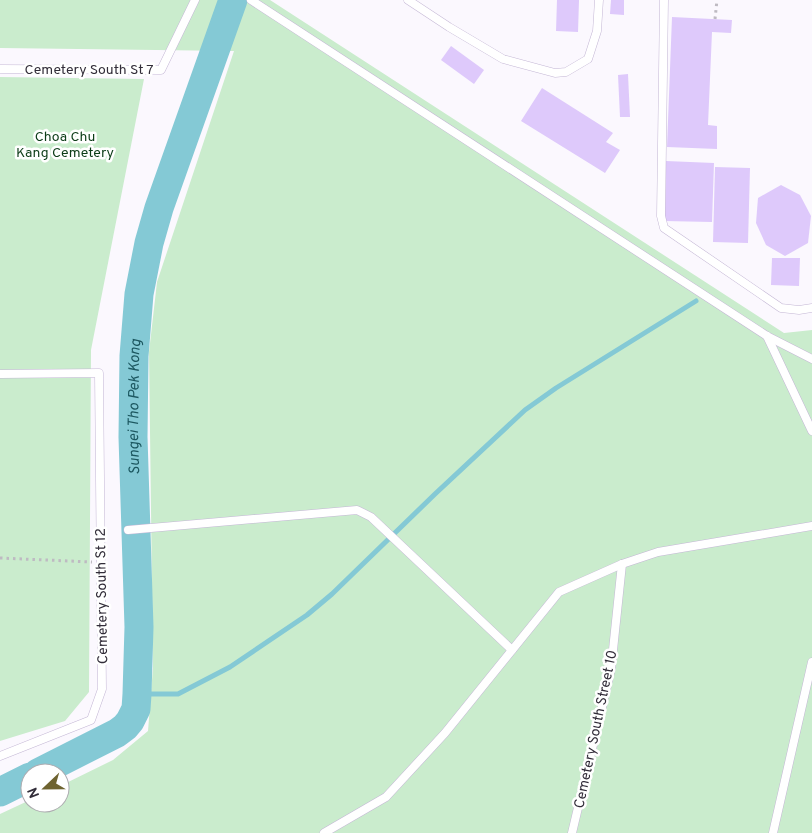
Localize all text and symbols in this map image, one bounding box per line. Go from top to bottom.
street label: Cemetery South St 7 [25,62,153,79]
park label: Choa Chu Kang Cemetery [16,129,114,162]
water label: Sungei Tho Pek Kong [125,337,146,475]
street label: Cemetery South St 12 [93,528,112,664]
street label: Cemetery South Street 10 [571,649,622,810]
north arrow [20,763,70,813]
text: N [25,784,44,800]

